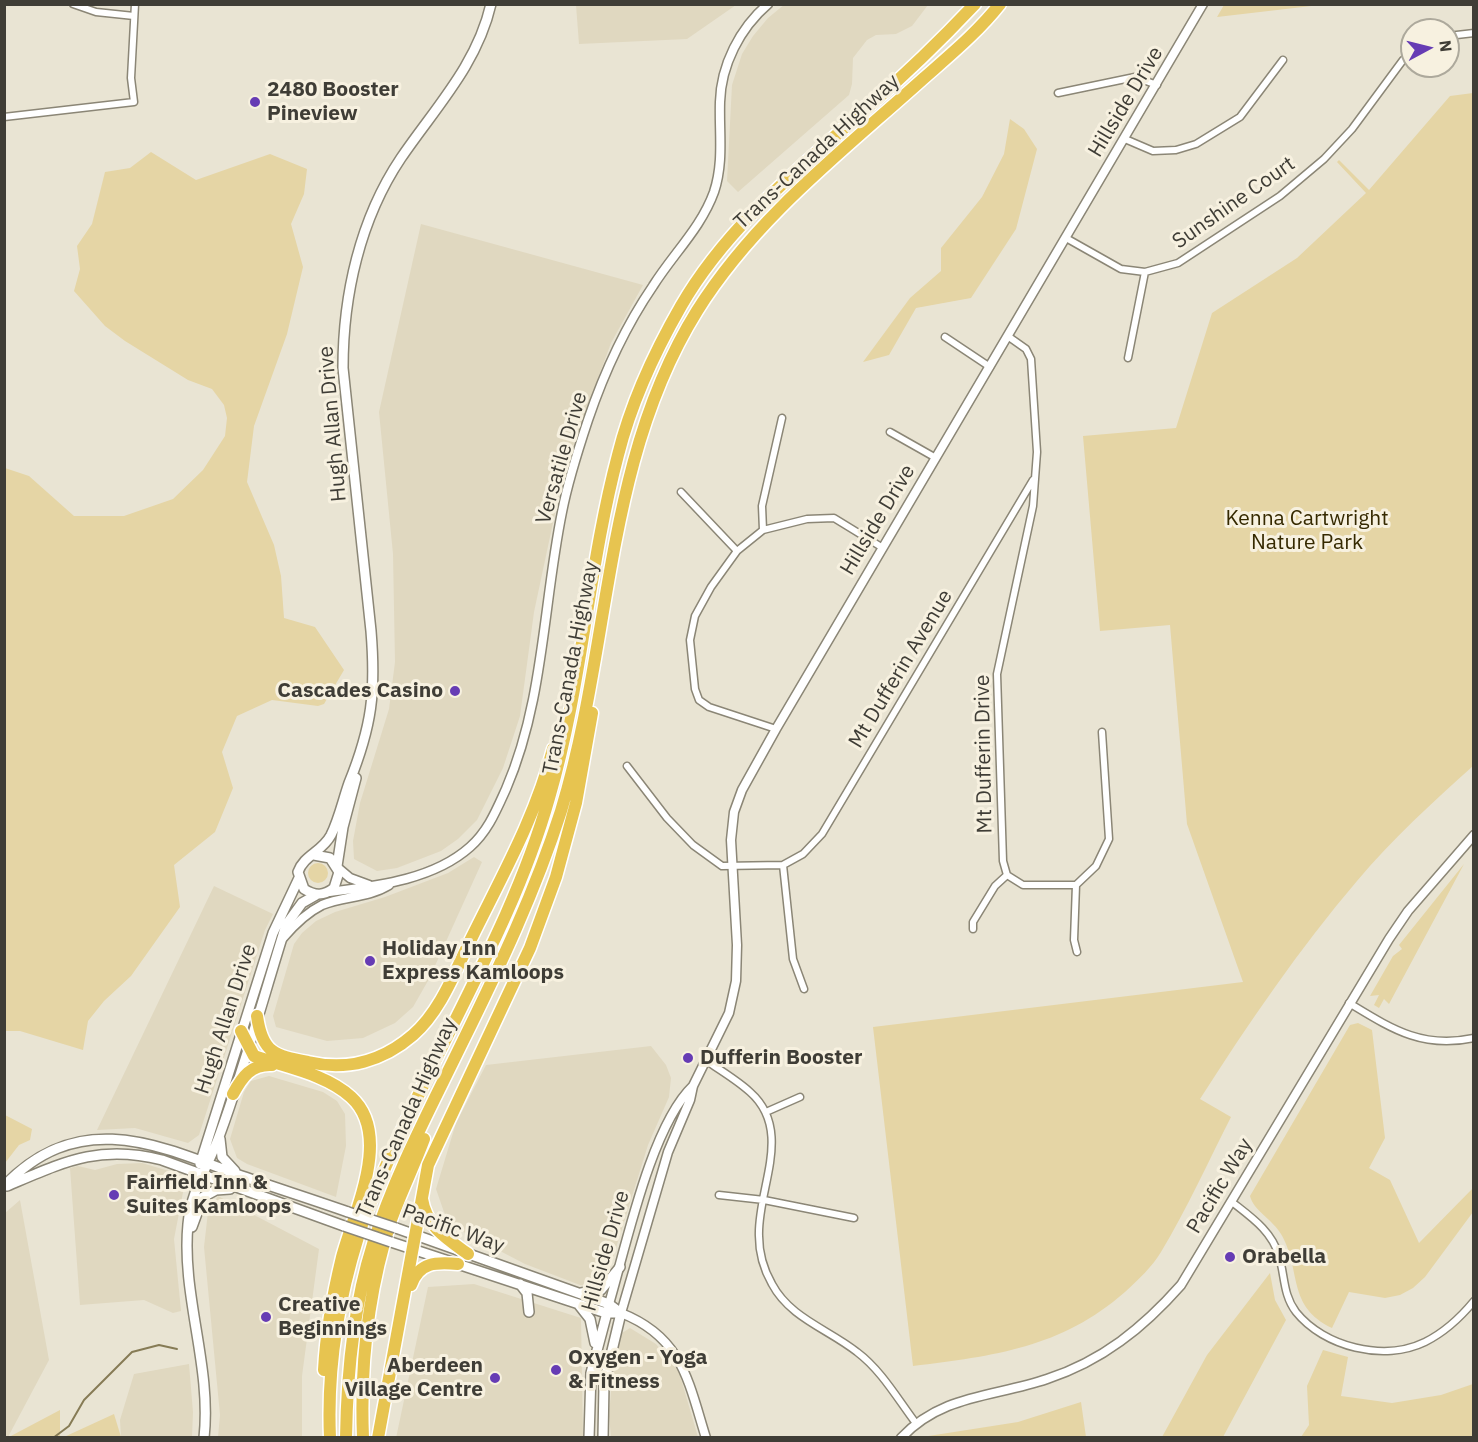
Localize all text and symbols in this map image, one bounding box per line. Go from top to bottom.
north arrow [1400,18,1460,78]
text: N [1435,39,1457,53]
street label: Hillside Drive [1083,42,1169,162]
street label: Trans-Canada Highway [729,69,905,235]
place label: 2480 Booster Pineview [267,77,399,127]
marker: 2480 Booster Pineview [248,95,262,109]
street label: Sunshine Court [1168,151,1300,255]
street label: Hugh Allan Drive [314,345,352,503]
street label: Versatile Drive [531,389,593,527]
street label: Hillside Drive [835,460,921,580]
park label: Kenna Cartwright Nature Park [1225,506,1389,556]
street label: Trans-Canada Highway [538,559,604,777]
street label: Mt Dufferin Avenue [844,585,958,753]
street label: Mt Dufferin Drive [970,674,998,834]
place label: Cascades Casino [277,678,443,704]
marker: Cascades Casino [448,684,462,698]
place label: Holiday Inn Express Kamloops [382,936,564,986]
street label: Hugh Allan Drive [190,941,262,1097]
marker: Holiday Inn Express Kamloops [363,954,377,968]
street label: Trans-Canada Highway [351,1014,463,1222]
place label: Dufferin Booster [700,1045,862,1071]
marker: Dufferin Booster [681,1051,695,1065]
street label: Pacific Way [1182,1134,1258,1238]
place label: Fairfield Inn & Suites Kamloops [126,1170,291,1220]
marker: Fairfield Inn & Suites Kamloops [107,1188,121,1202]
street label: Hillside Drive [577,1188,635,1314]
street label: Pacific Way [398,1199,508,1259]
place label: Orabella [1242,1244,1326,1270]
marker: Orabella [1223,1250,1237,1264]
place label: Creative Beginnings [278,1292,387,1342]
marker: Creative Beginnings [259,1310,273,1324]
place label: Oxygen - Yoga & Fitness [568,1345,707,1395]
place label: Aberdeen Village Centre [344,1353,483,1403]
marker: Oxygen - Yoga & Fitness [549,1363,563,1377]
marker: Aberdeen Village Centre [488,1371,502,1385]

